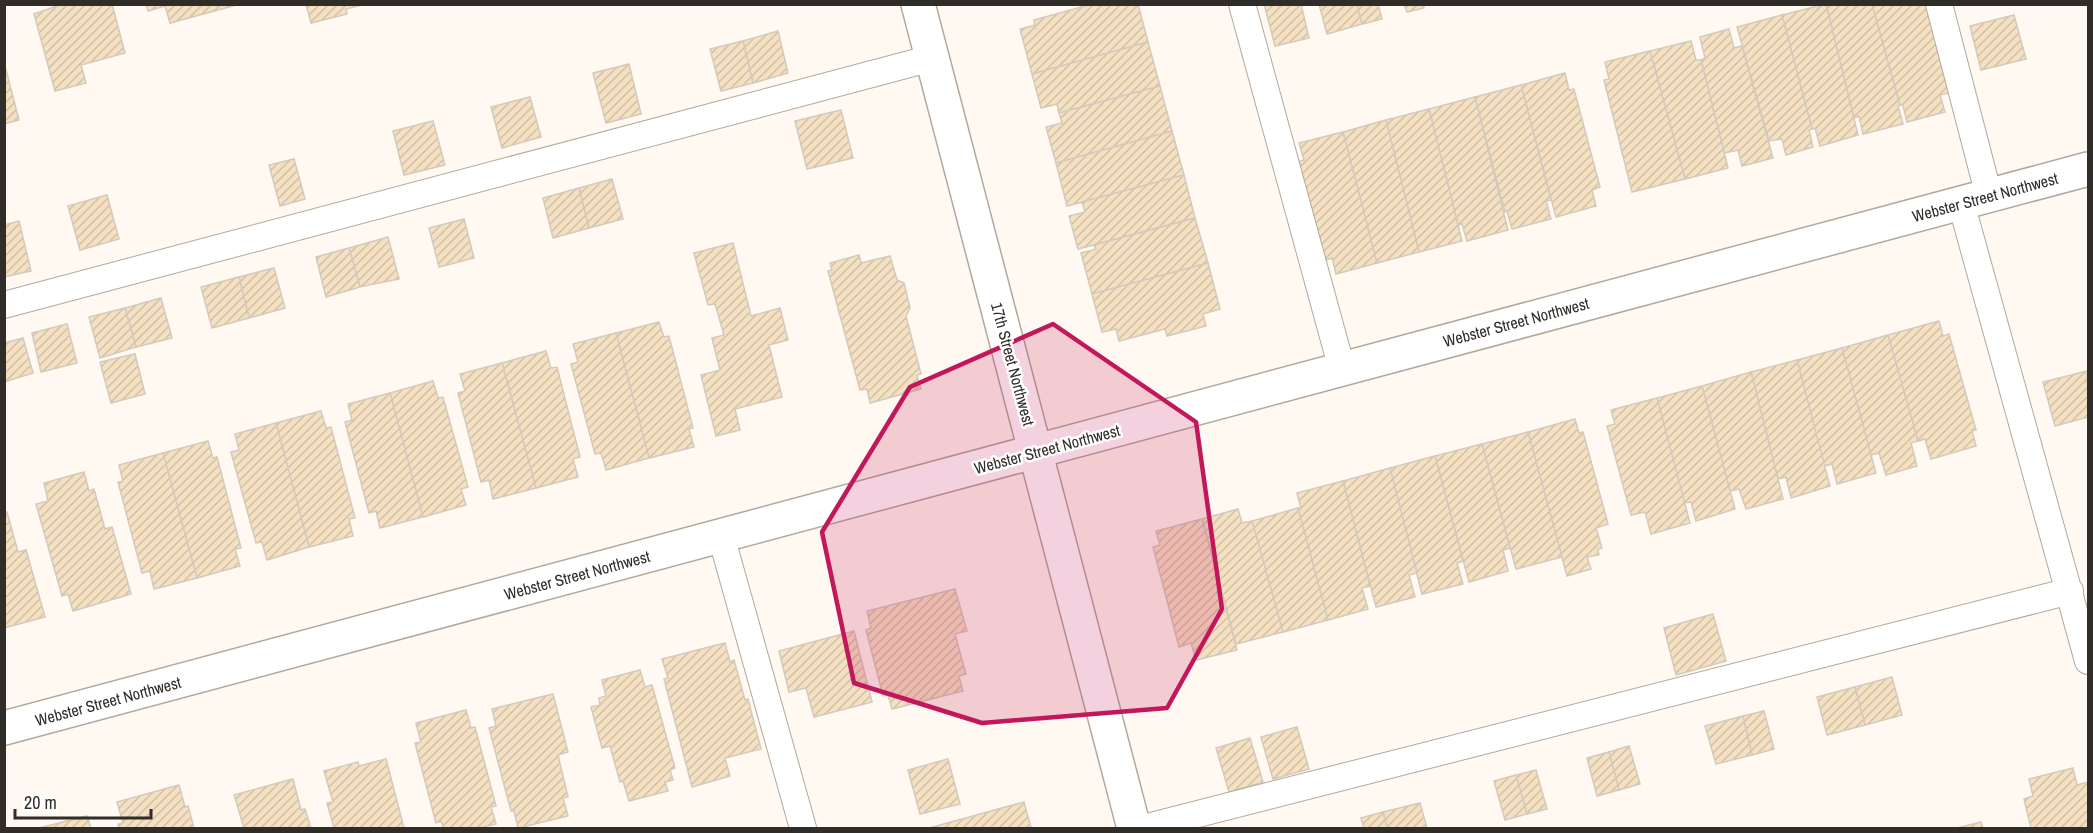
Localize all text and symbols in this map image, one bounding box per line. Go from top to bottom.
street label: Webster Street Northwest [1910,167,2061,227]
street label: Webster Street Northwest [1441,292,1592,352]
street label: 17th Street Northwest [986,300,1040,428]
street label: Webster Street Northwest [972,419,1123,479]
street label: Webster Street Northwest [502,545,653,605]
street label: Webster Street Northwest [33,671,184,731]
scale bar [15,782,152,820]
text: 20 m [24,790,57,815]

